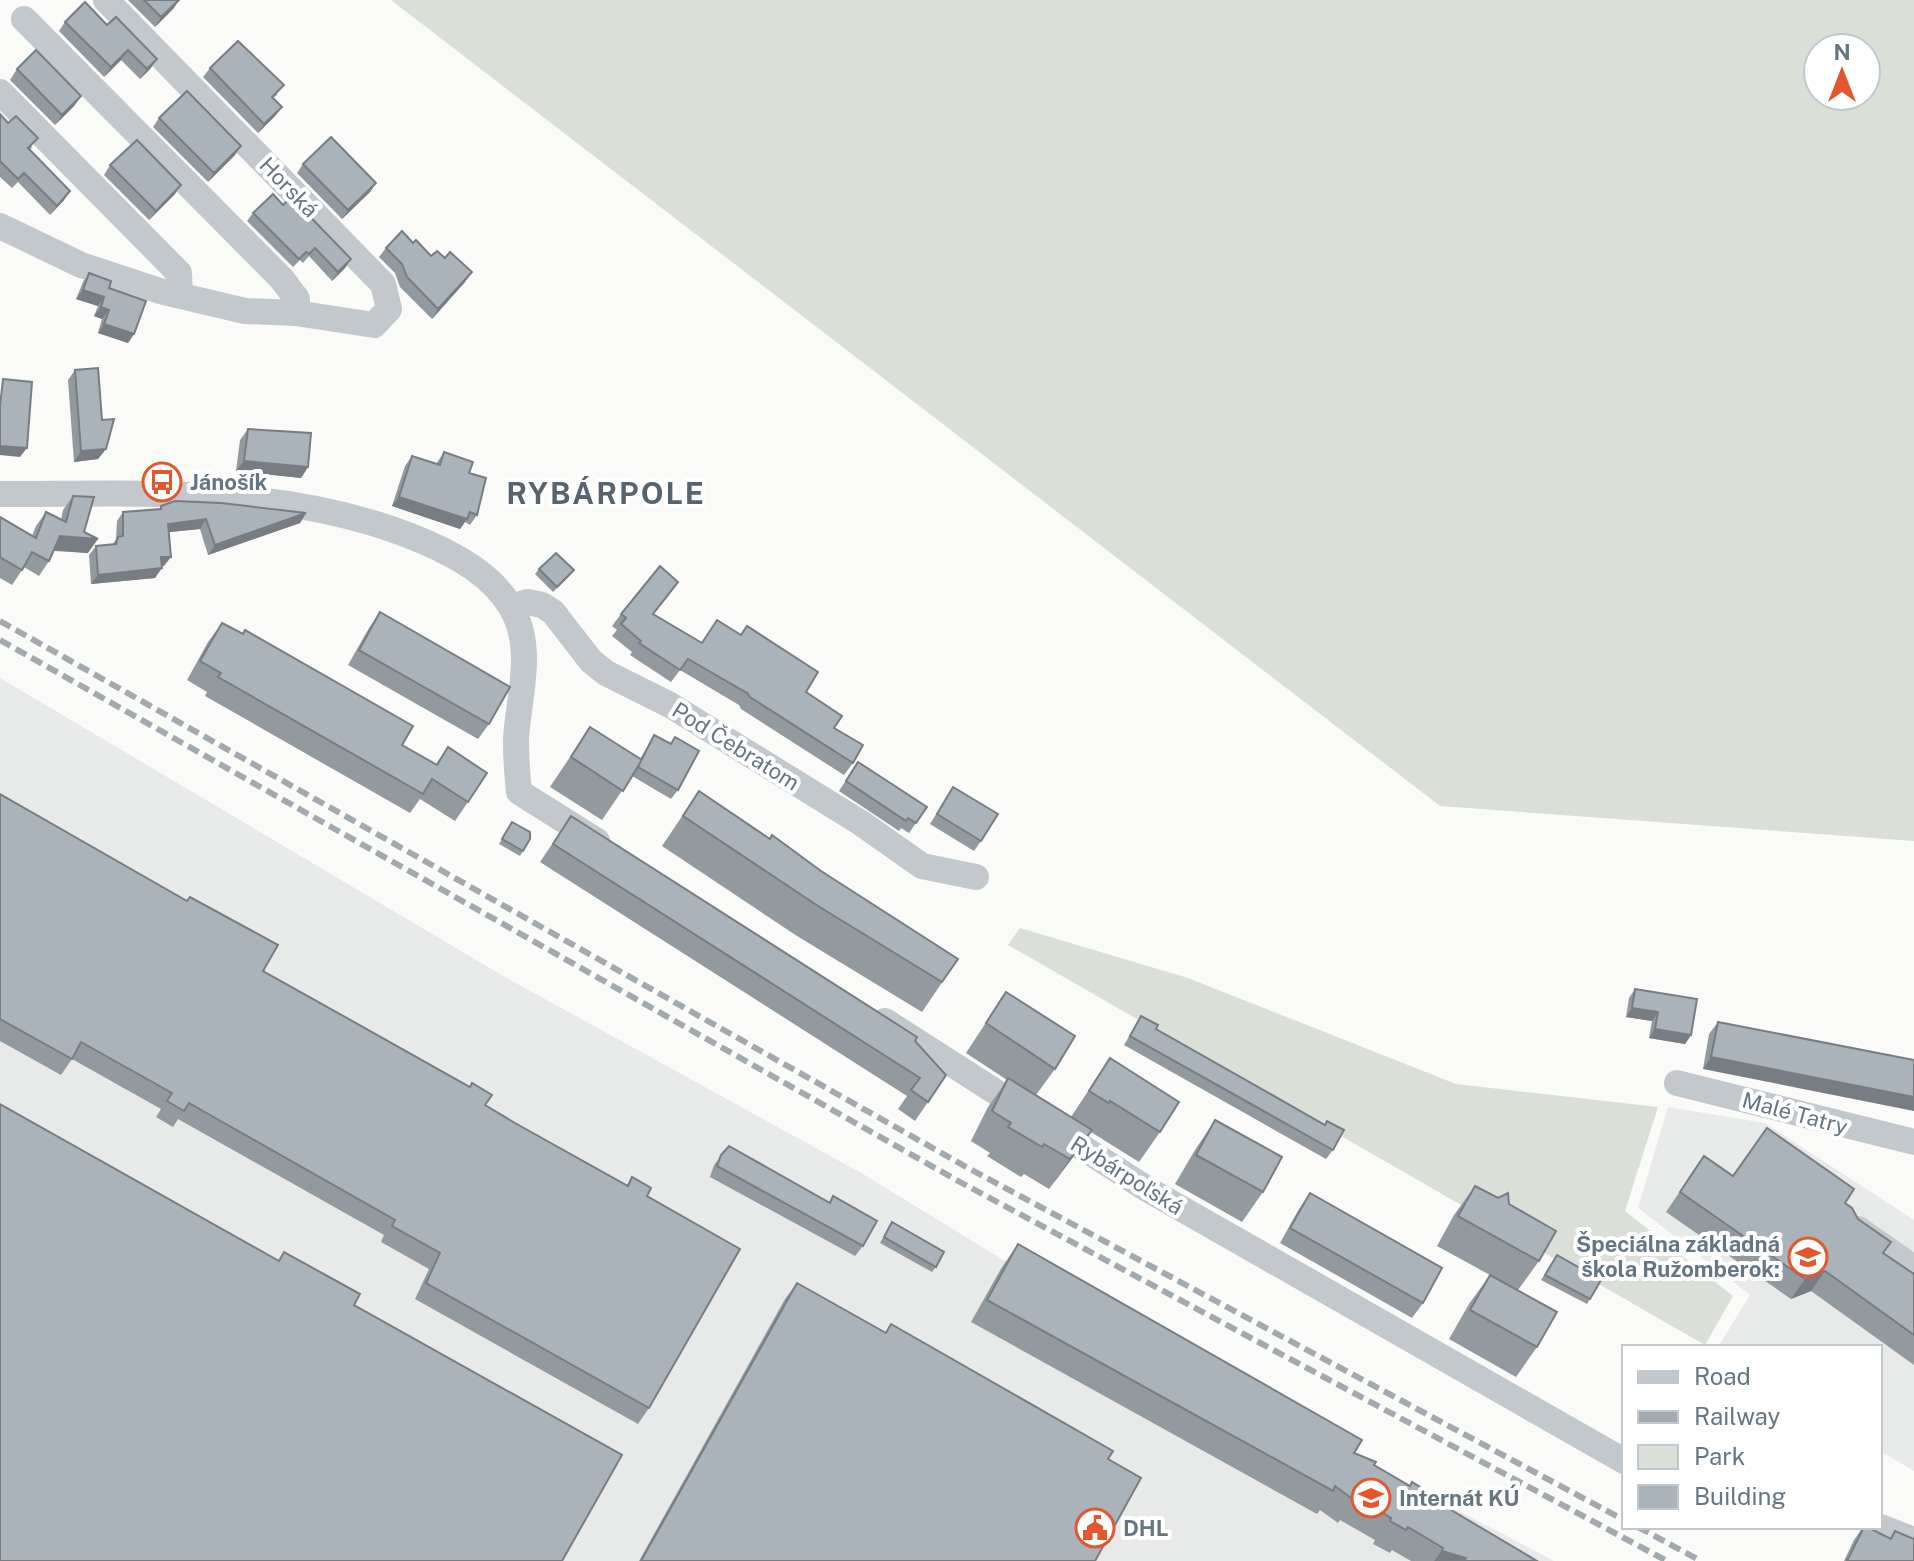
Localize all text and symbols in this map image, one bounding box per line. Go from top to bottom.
north arrow [1802,32,1882,112]
text: N [1833,39,1851,65]
street label: Horská [254,152,324,222]
bus stop icon: Jánošík [141,461,183,503]
place label: Jánošík [190,469,267,495]
district label: RYBÁRPOLE [506,475,706,511]
street label: Pod Čebratom [668,697,804,795]
street label: Malé Tatry [1739,1086,1851,1140]
street label: Rybárpoľská [1066,1130,1188,1220]
place label: Špeciálna základná škola Ružomberok: [1576,1231,1780,1282]
school or university icon: Špeciálna základná škola Ružomberok: [1787,1236,1829,1278]
legend [1622,1345,1882,1529]
text: Road [1694,1362,1751,1390]
text: Railway [1694,1402,1780,1430]
text: Park [1694,1442,1745,1470]
school or university icon: Internát KÚ [1350,1477,1392,1519]
text: Building [1694,1482,1786,1510]
place label: Internát KÚ [1399,1484,1519,1511]
public building icon: DHL [1074,1507,1116,1549]
place label: DHL [1123,1515,1169,1541]

